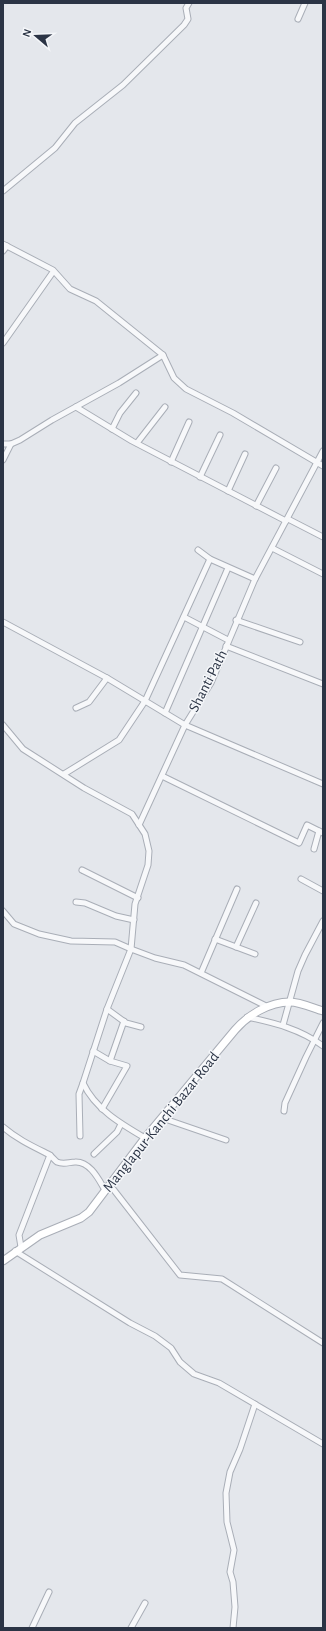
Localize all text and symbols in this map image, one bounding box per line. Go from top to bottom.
north arrow [16,16,56,56]
text: N [21,27,33,38]
street label: Shanti Path [186,648,230,714]
street label: Manglapur-Kanchi Bazar Road [100,1049,222,1195]

